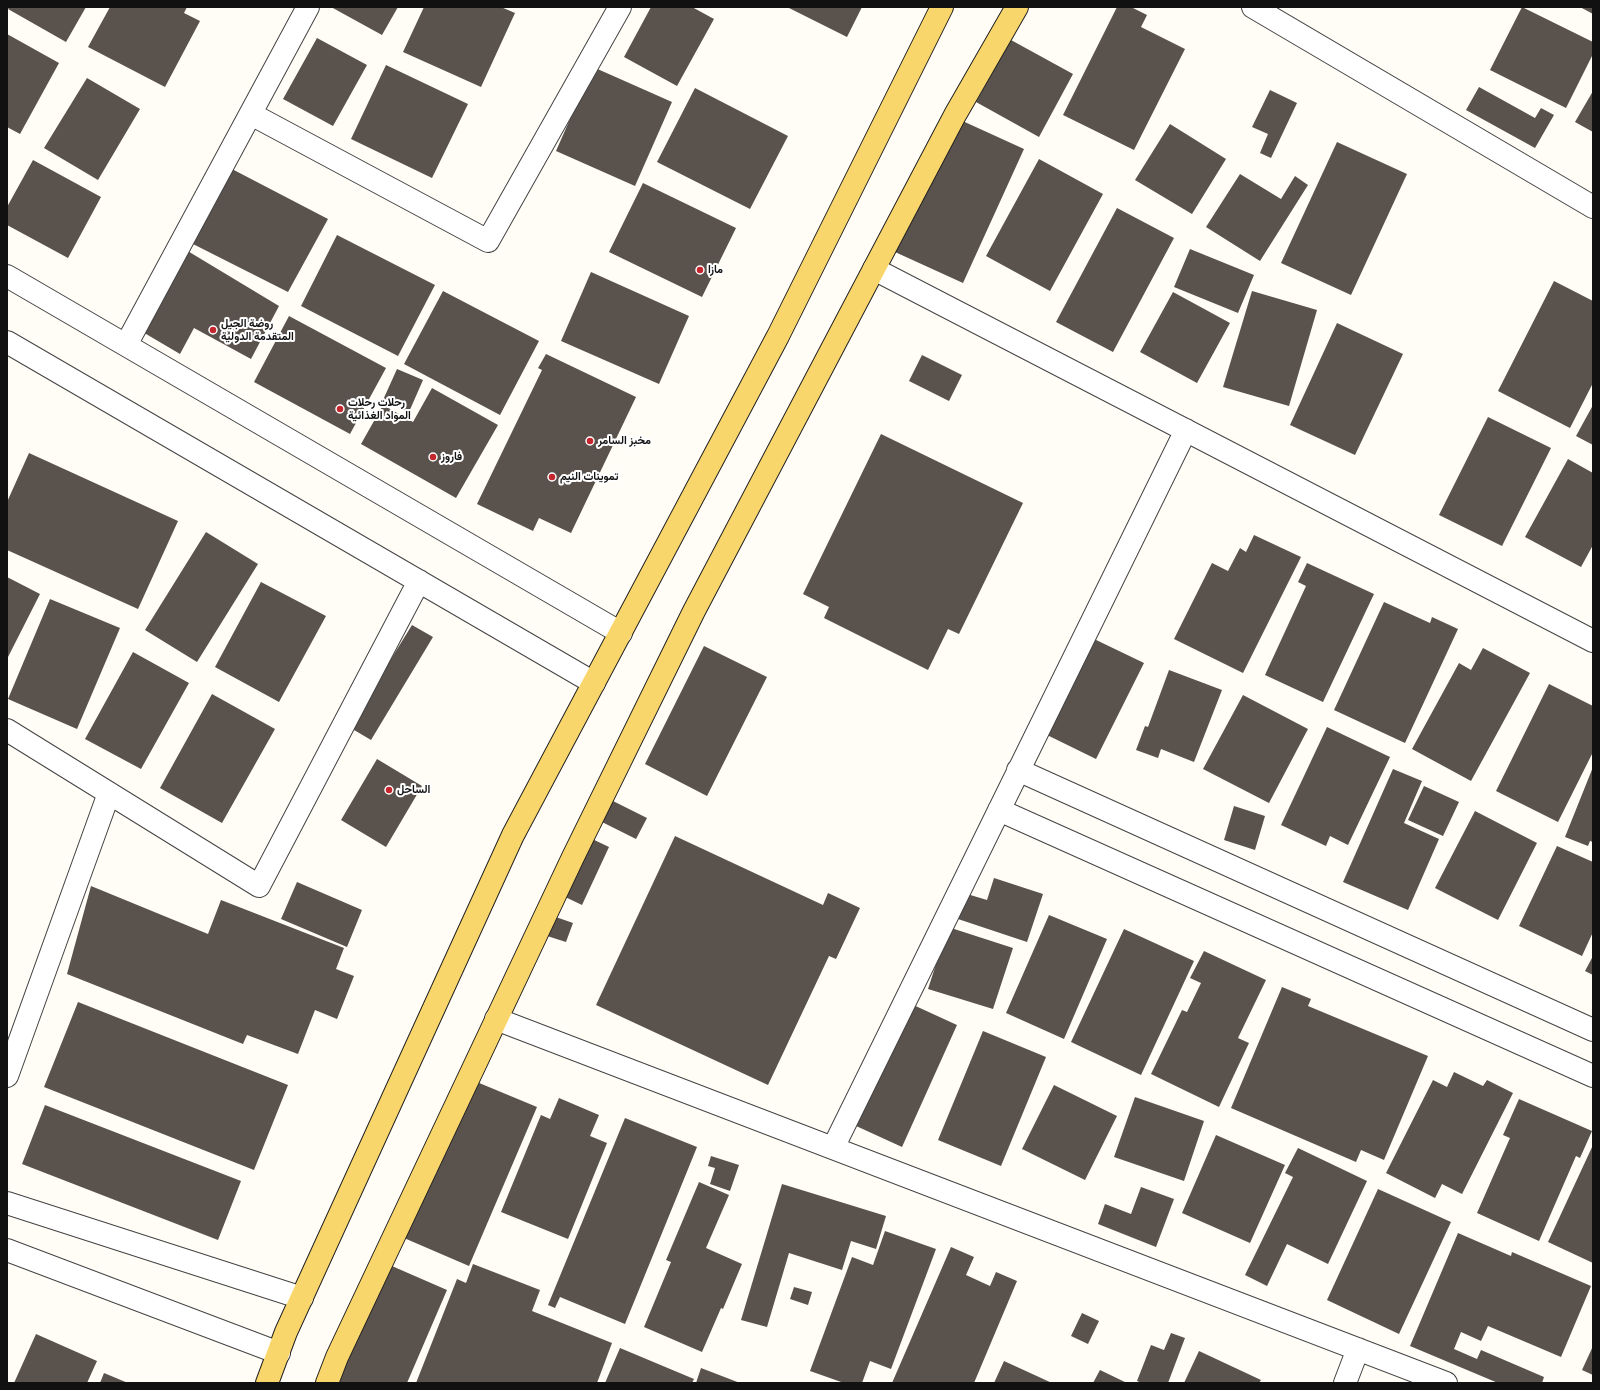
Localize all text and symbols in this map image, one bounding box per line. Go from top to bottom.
place label: مازا [708,263,723,277]
marker: مازا [695,265,705,275]
place label: روضة الجيل المتقدمة الدولية [221,317,294,343]
marker: روضة الجيل المتقدمة الدولية [208,325,218,335]
place label: رحلات رحلات المواد الغذائية [348,396,411,422]
marker: رحلات رحلات المواد الغذائية [335,404,345,414]
place label: مخبز السامر [598,434,651,448]
marker: مخبز السامر [585,436,595,446]
place label: فاروز [441,450,462,464]
marker: فاروز [428,452,438,462]
place label: تموينات النيم [560,470,618,484]
marker: تموينات النيم [547,472,557,482]
place label: الساحل [397,783,430,797]
marker: الساحل [384,785,394,795]

